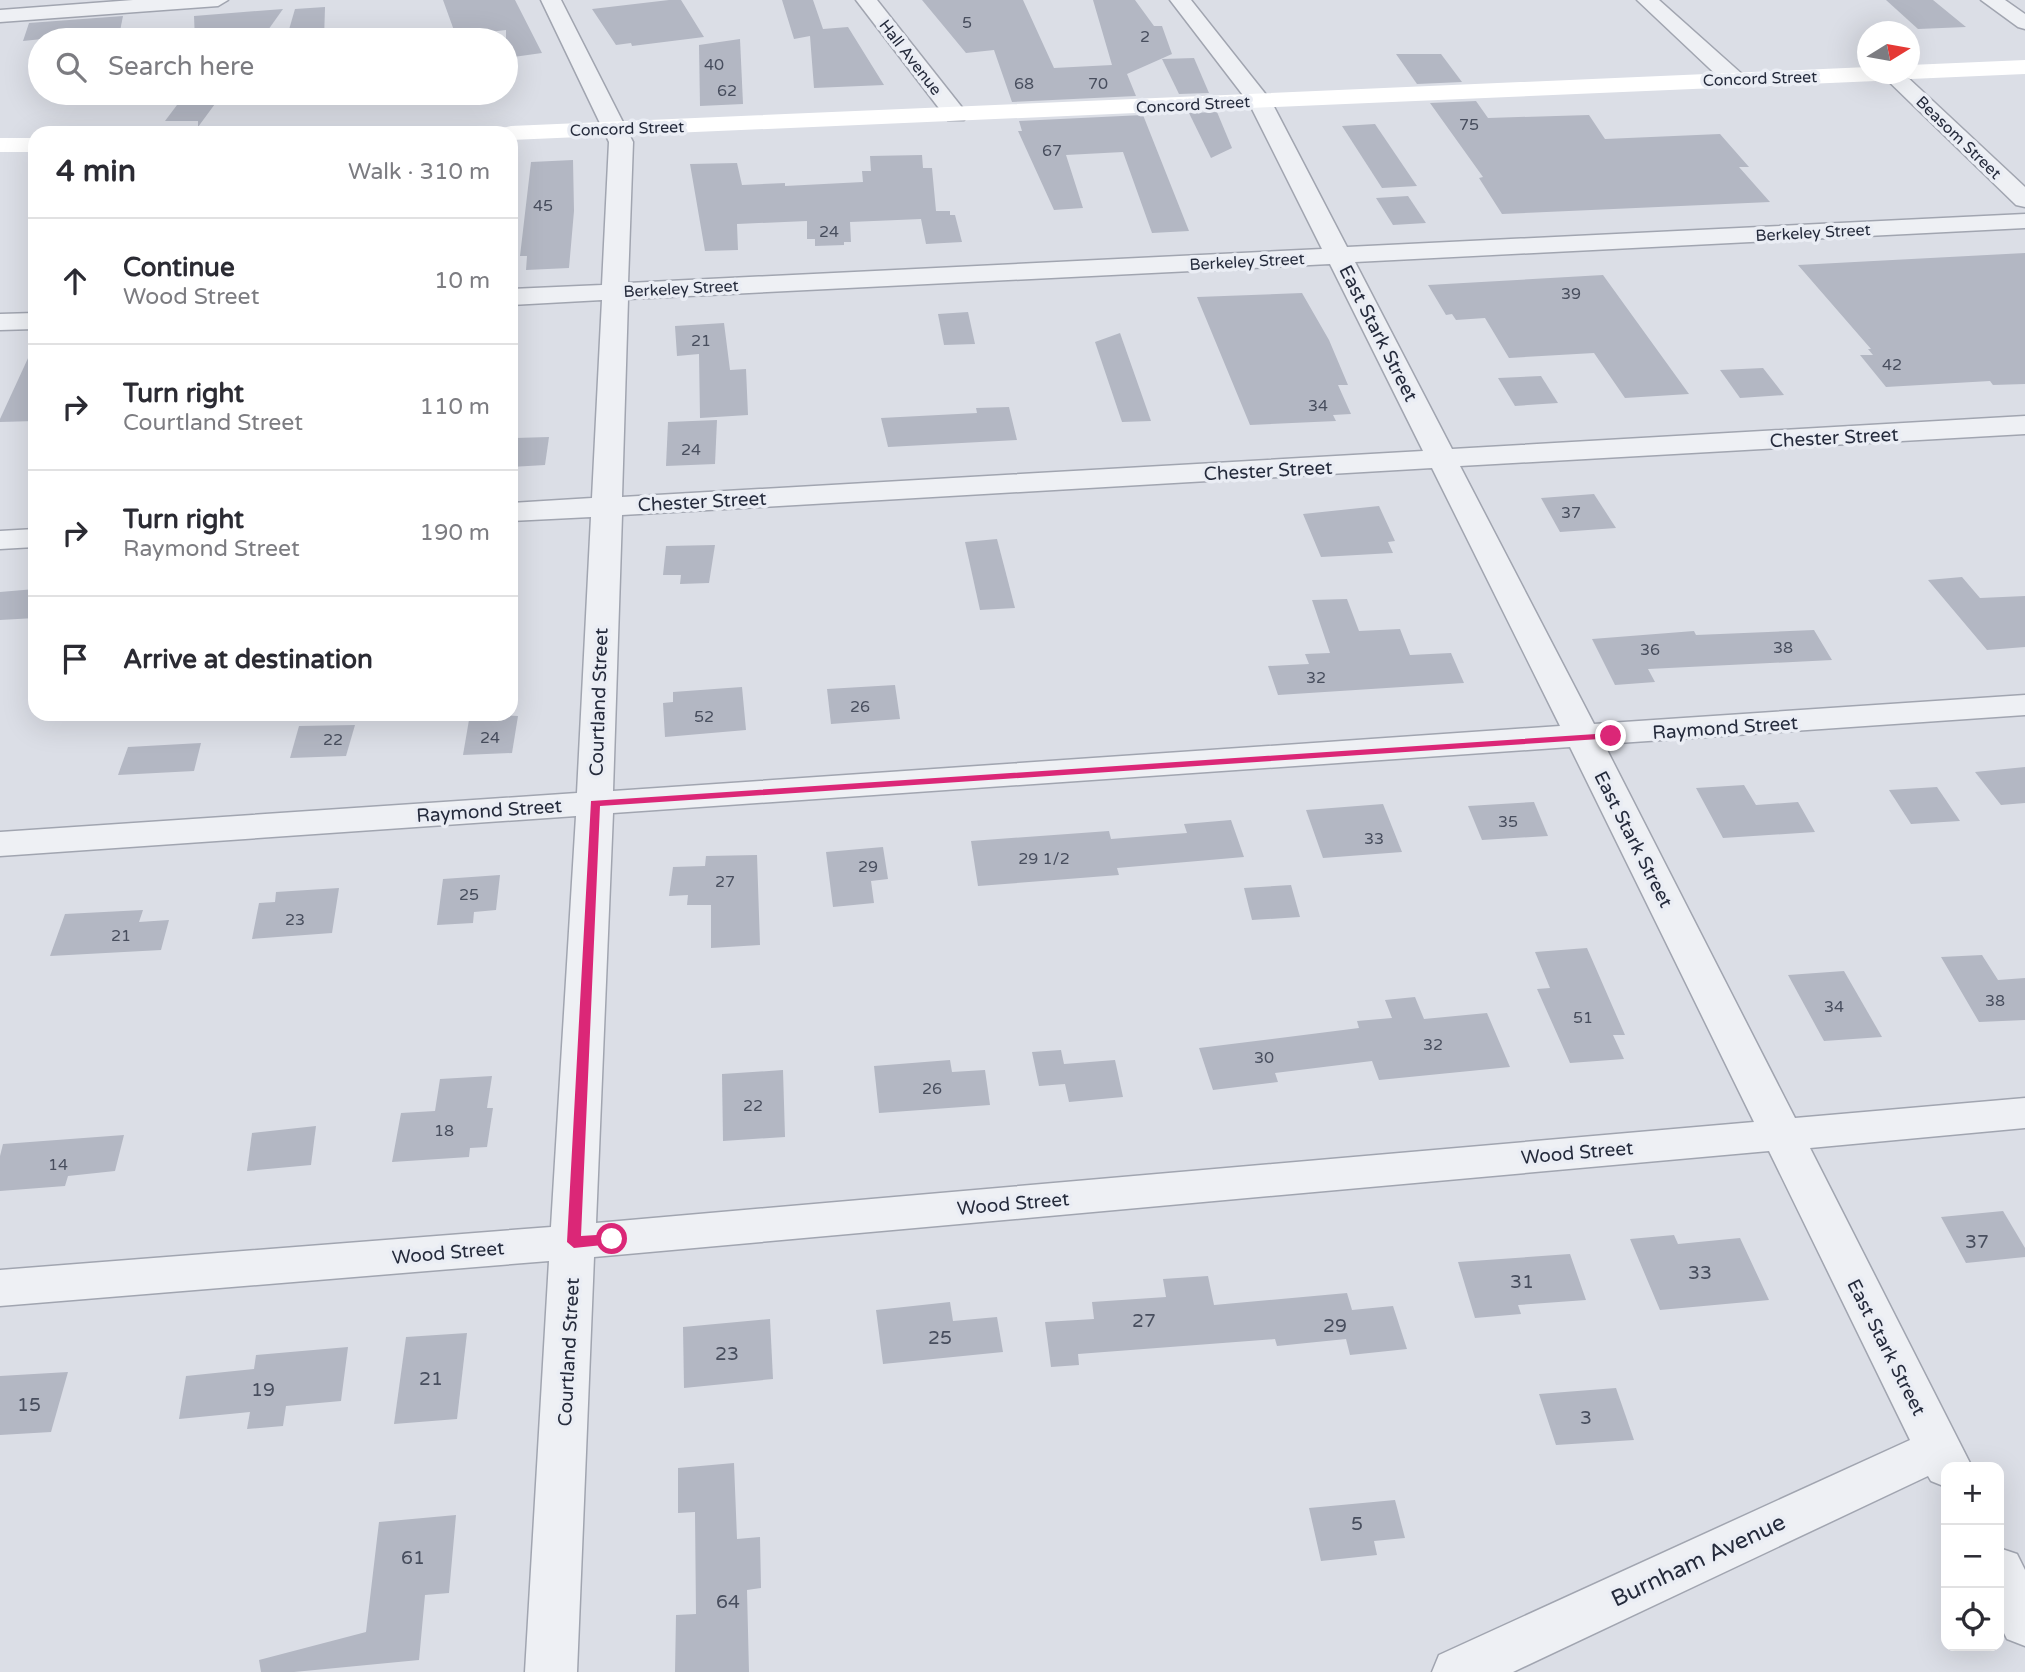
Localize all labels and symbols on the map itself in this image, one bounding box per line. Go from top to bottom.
house number: 5 [962,13,972,33]
street label: Hall Avenue [874,16,946,99]
north arrow [1857,21,1920,84]
house number: 2 [1140,27,1150,47]
house number: 40 [704,55,724,75]
street label: Concord Street [1703,67,1818,91]
house number: 68 [1014,74,1034,94]
house number: 70 [1088,74,1108,94]
house number: 62 [717,81,737,101]
street label: Concord Street [1135,92,1251,118]
street label: Beasom Street [1911,92,2005,183]
house number: 75 [1459,115,1479,135]
street label: Concord Street [570,117,685,141]
house number: 67 [1042,141,1062,161]
house number: 45 [533,196,553,216]
street label: Berkeley Street [1755,220,1871,246]
house number: 24 [819,222,839,242]
street label: Berkeley Street [1189,249,1305,275]
street label: East Stark Street [1334,262,1422,405]
street label: Berkeley Street [623,276,739,302]
house number: 39 [1561,284,1581,304]
house number: 21 [691,331,711,351]
house number: 42 [1882,355,1902,375]
house number: 34 [1308,396,1328,416]
street label: Chester Street [1769,424,1899,452]
house number: 24 [681,440,701,460]
street label: Chester Street [1203,457,1333,485]
street label: Chester Street [637,488,767,516]
house number: 37 [1561,503,1581,523]
street label: Courtland Street [585,627,613,777]
house number: 38 [1773,638,1793,658]
house number: 36 [1640,640,1660,660]
house number: 32 [1306,668,1326,688]
house number: 26 [850,697,870,717]
house number: 52 [694,707,714,727]
street label: Raymond Street [1651,712,1799,744]
route end [1595,720,1626,751]
house number: 24 [480,728,500,748]
house number: 22 [323,730,343,750]
street label: East Stark Street [1589,768,1677,911]
street label: Raymond Street [415,795,563,827]
house number: 35 [1498,812,1518,832]
house number: 33 [1364,829,1384,849]
house number: 29 1/2 [1018,849,1070,869]
house number: 29 [858,857,878,877]
house number: 27 [715,872,735,892]
house number: 25 [459,885,479,905]
house number: 23 [285,910,305,930]
house number: 21 [111,926,131,946]
house number: 38 [1985,991,2005,1011]
house number: 34 [1824,997,1844,1017]
house number: 51 [1573,1008,1593,1028]
house number: 32 [1423,1035,1443,1055]
house number: 30 [1254,1048,1274,1068]
house number: 26 [922,1079,942,1099]
house number: 22 [743,1096,763,1116]
house number: 18 [434,1121,454,1141]
street label: Wood Street [1520,1137,1634,1169]
house number: 14 [48,1155,68,1175]
street label: Wood Street [956,1188,1070,1220]
route start [596,1223,627,1254]
house number: 37 [1965,1231,1989,1253]
street label: Wood Street [391,1237,505,1269]
house number: 33 [1688,1262,1712,1284]
house number: 31 [1510,1271,1534,1293]
street label: East Stark Street [1842,1276,1930,1419]
street label: Courtland Street [554,1277,584,1427]
house number: 27 [1132,1310,1156,1332]
house number: 29 [1323,1315,1347,1337]
house number: 25 [928,1327,952,1349]
house number: 23 [715,1343,739,1365]
house number: 21 [419,1368,443,1390]
house number: 19 [251,1379,275,1401]
house number: 15 [17,1394,41,1416]
house number: 3 [1580,1407,1592,1429]
street label: Burnham Avenue [1607,1508,1790,1614]
house number: 5 [1351,1513,1363,1535]
house number: 61 [401,1547,425,1569]
house number: 64 [716,1591,740,1613]

